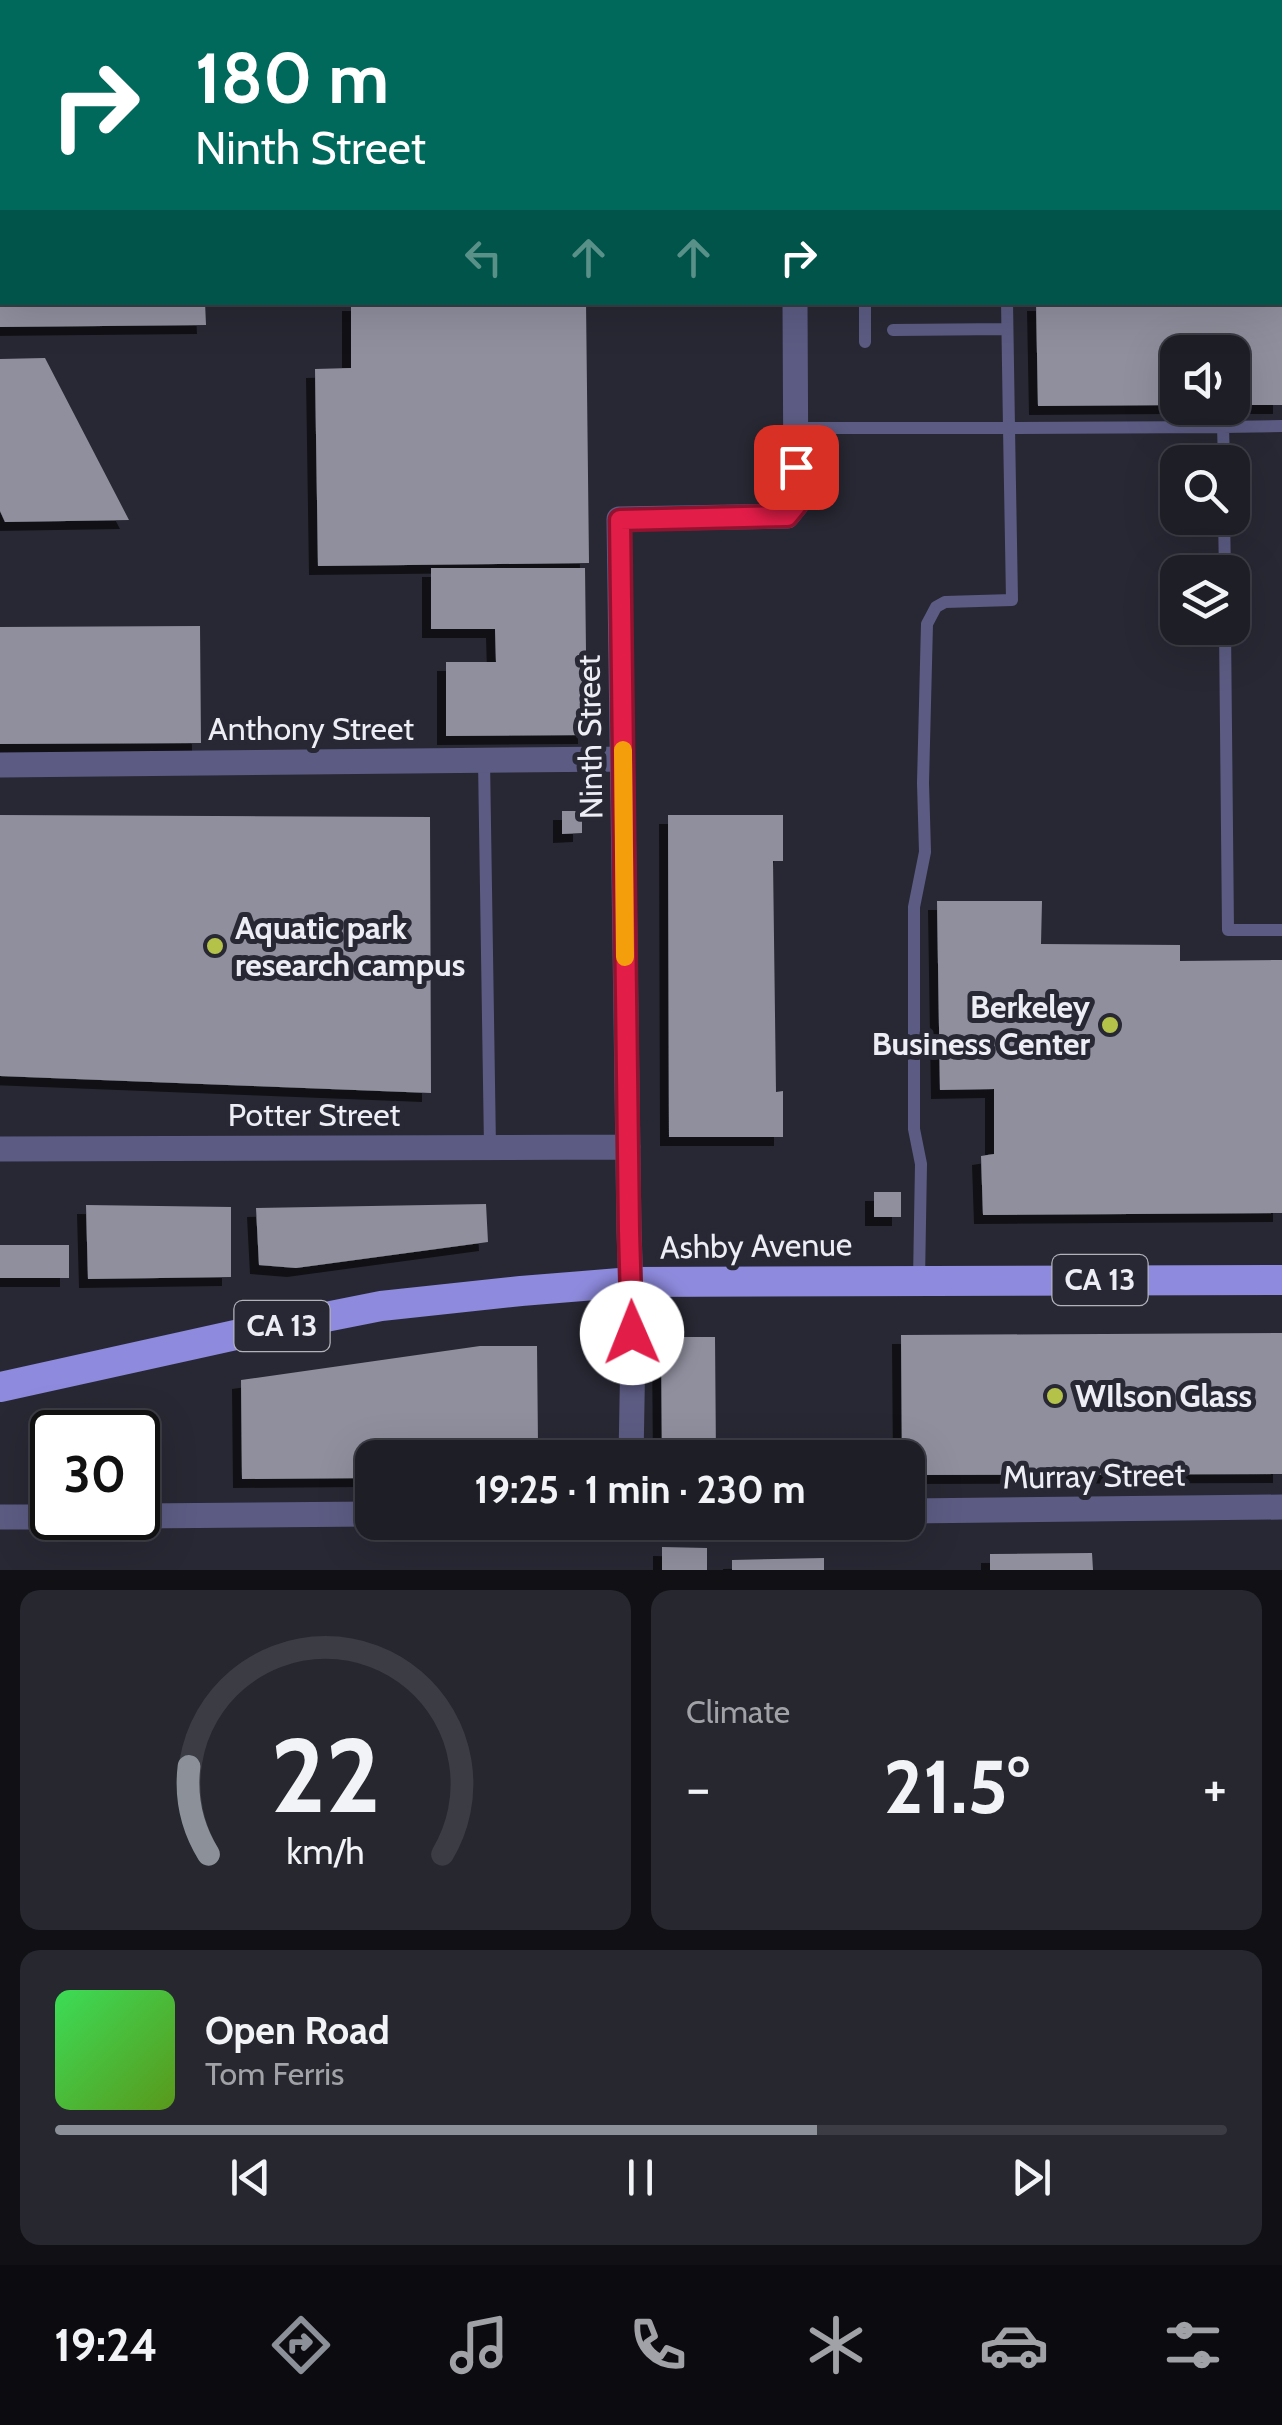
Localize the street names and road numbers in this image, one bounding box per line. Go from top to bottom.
street label: Ninth Street [569,654,610,819]
street label: Anthony Street [208,709,414,748]
street label: Potter Street [228,1095,401,1134]
street label: Ashby Avenue [659,1224,853,1267]
road number: CA 13 [1052,1255,1148,1305]
road number: CA 13 [234,1301,330,1351]
street label: Murray Street [1002,1454,1186,1497]

